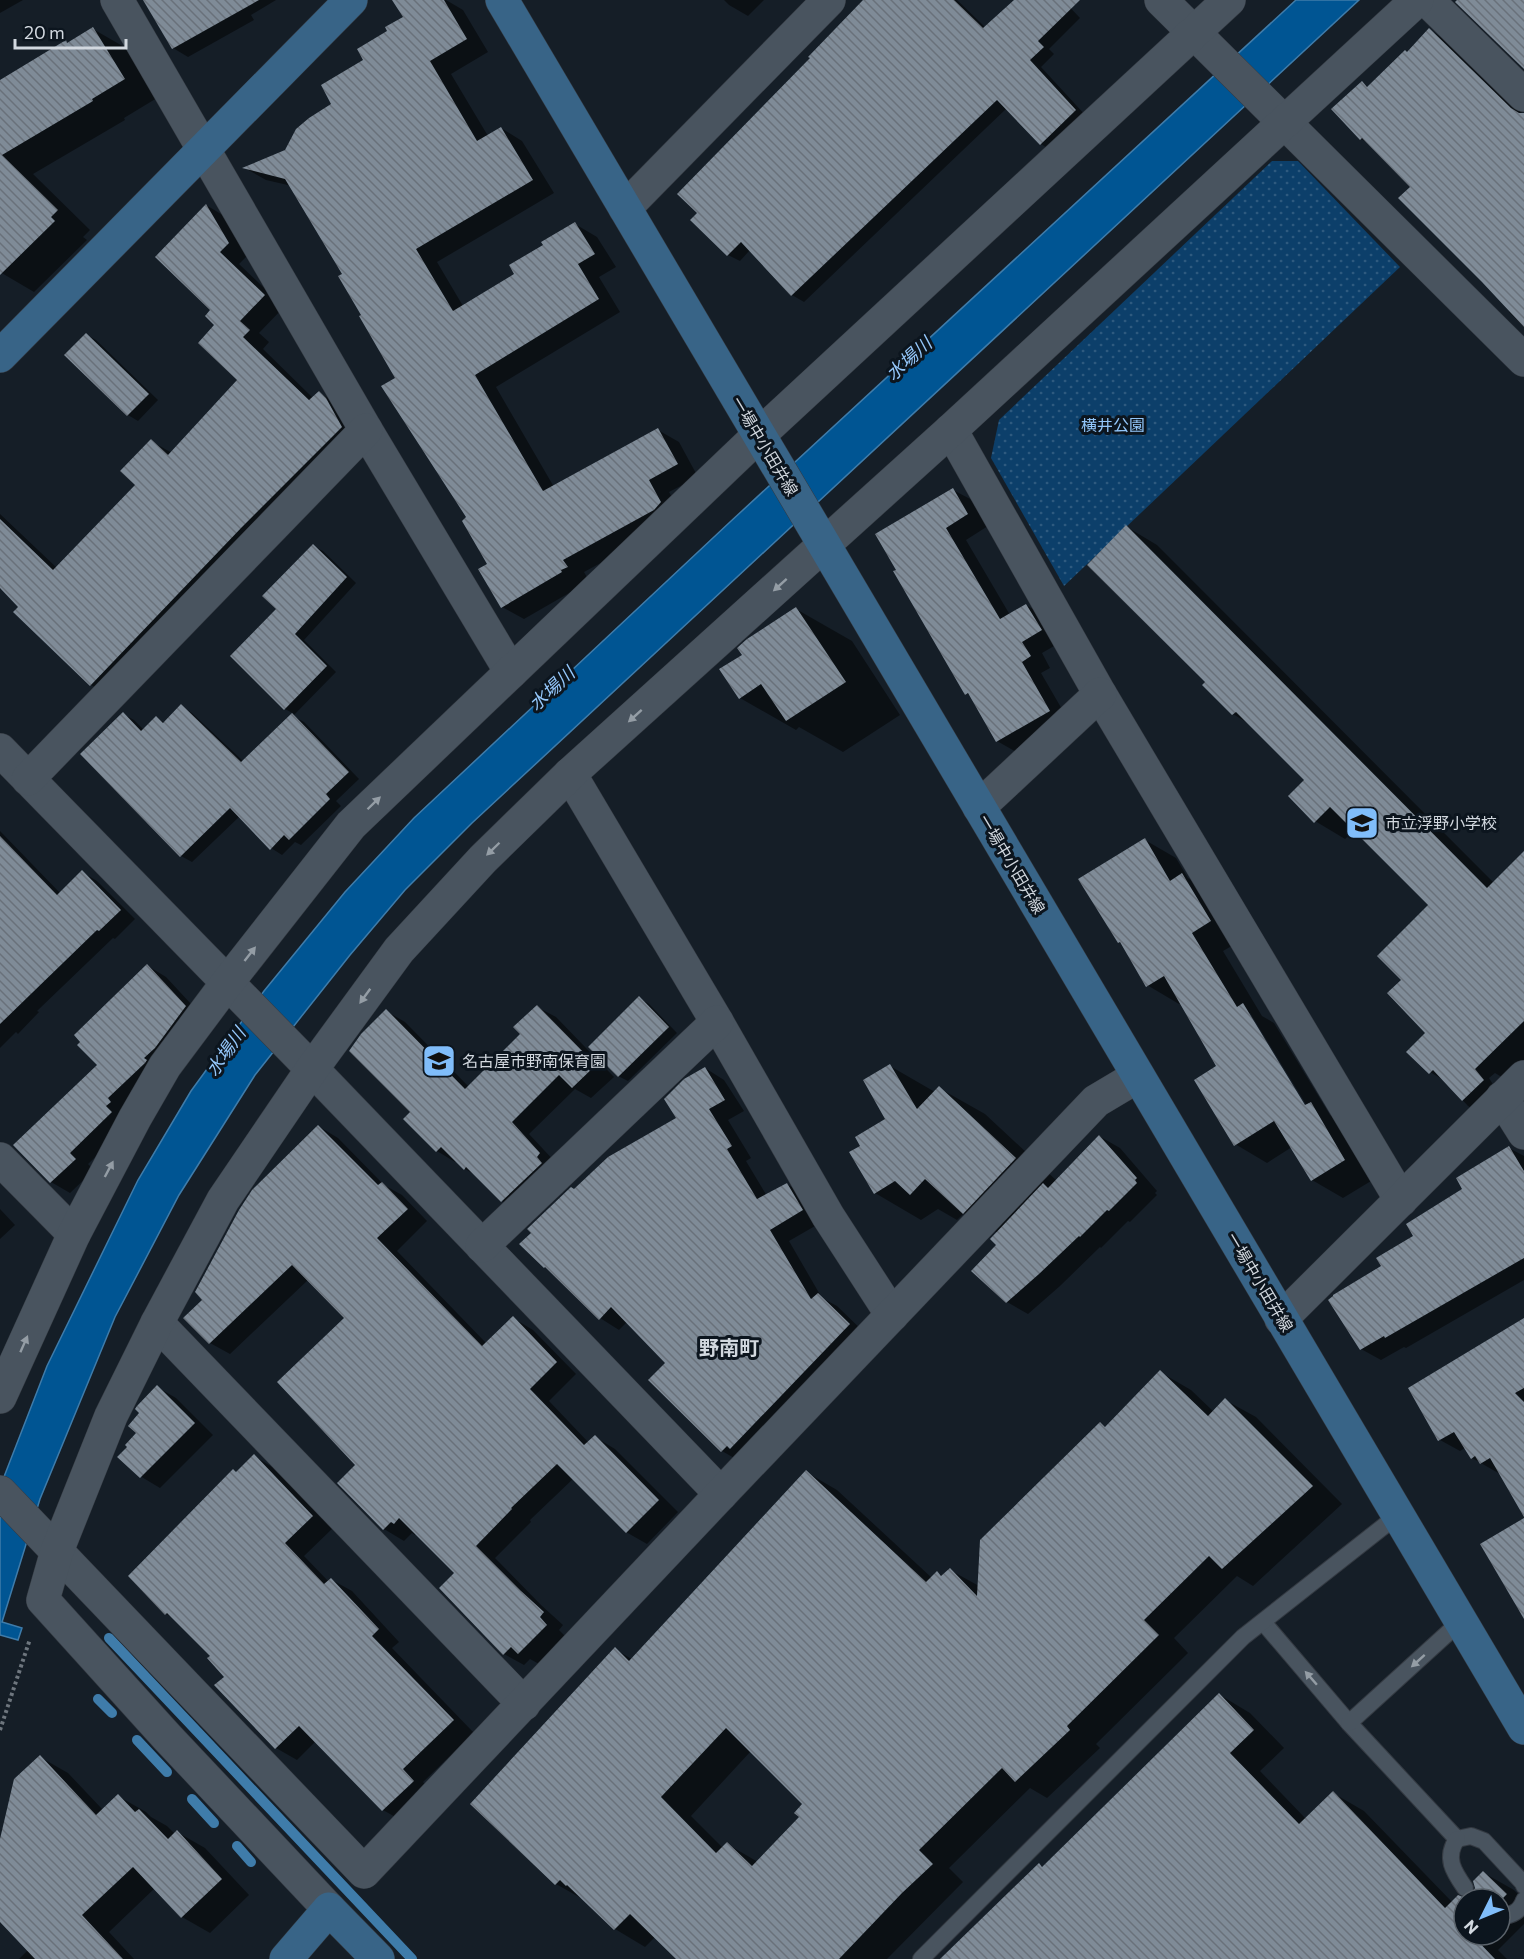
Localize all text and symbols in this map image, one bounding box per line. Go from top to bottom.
scale bar [15,12,126,50]
text: 20 m [24,21,65,43]
water label: 水場川 [881,331,937,384]
street label: 一場中小田井線 [728,393,802,499]
park label: 横井公園 [1081,415,1145,434]
one-way arrow [772,578,787,592]
water label: 水場川 [524,660,580,715]
one-way arrow [628,709,643,722]
one-way arrow [366,796,381,810]
school or university icon: 市立浮野小学校 [1344,805,1380,841]
street label: 一場中小田井線 [975,811,1049,917]
place label: 市立浮野小学校 [1385,813,1497,832]
one-way arrow [487,842,501,856]
one-way arrow [244,946,256,961]
one-way arrow [359,987,371,1003]
water label: 水場川 [201,1021,251,1080]
school or university icon: 名古屋市野南保育園 [421,1043,457,1079]
place label: 名古屋市野南保育園 [462,1051,606,1070]
one-way arrow [104,1160,114,1177]
street label: 一場中小田井線 [1223,1229,1297,1335]
one-way arrow [19,1335,29,1353]
district label: 野南町 [699,1335,759,1359]
one-way arrow [1410,1654,1425,1668]
one-way arrow [1305,1671,1318,1686]
north arrow [1452,1887,1512,1947]
text: N [1460,1917,1482,1938]

